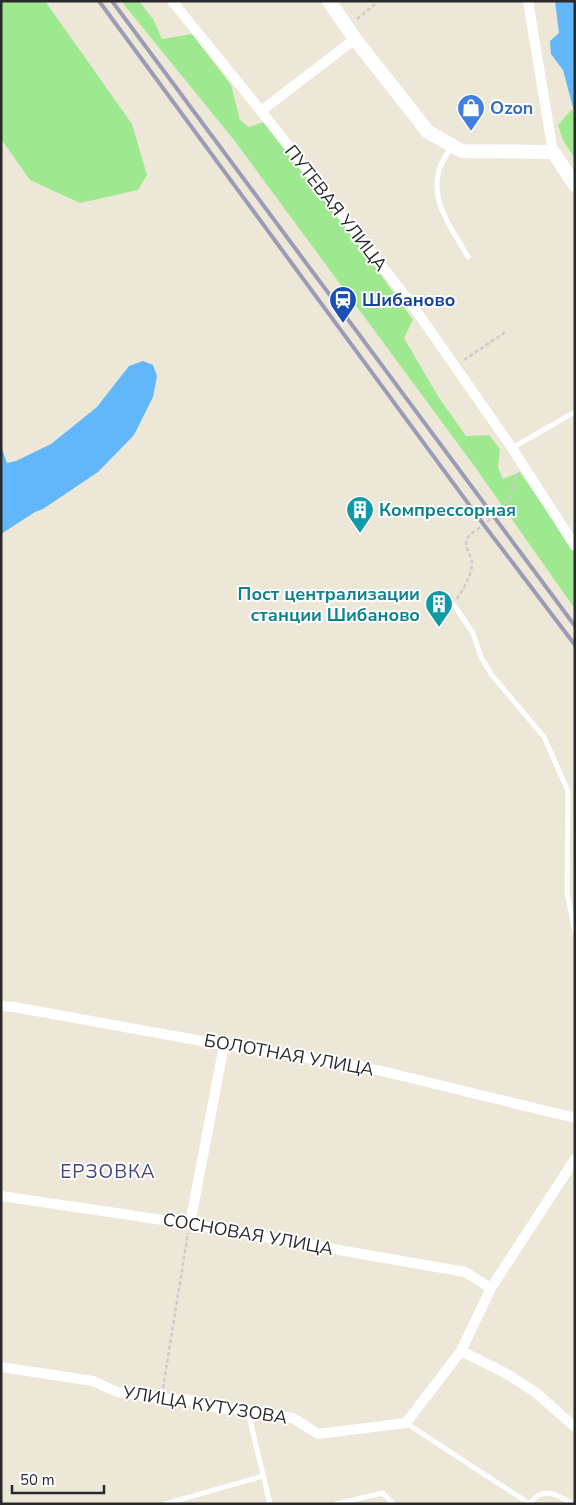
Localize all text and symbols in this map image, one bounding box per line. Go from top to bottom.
shop icon: Ozon [456,93,486,132]
place label: Ozon [490,96,533,120]
street label: ПУТЕВАЯ УЛИЦА [279,140,393,276]
station icon: Шибаново [328,285,358,324]
place label: Шибаново [362,288,455,312]
building icon: Компрессорная [345,495,375,534]
place label: Компрессорная [379,498,516,522]
place label: Пост централизации станции Шибаново [238,582,420,627]
building icon: Пост централизации станции Шибаново [424,589,454,628]
street label: БОЛОТНАЯ УЛИЦА [202,1028,376,1082]
district label: ЕРЗОВКА [60,1159,156,1185]
street label: СОСНОВАЯ УЛИЦА [161,1207,335,1261]
street label: УЛИЦА КУТУЗОВА [120,1380,289,1430]
scale bar [12,1462,105,1494]
text: 50 m [20,1470,55,1490]

